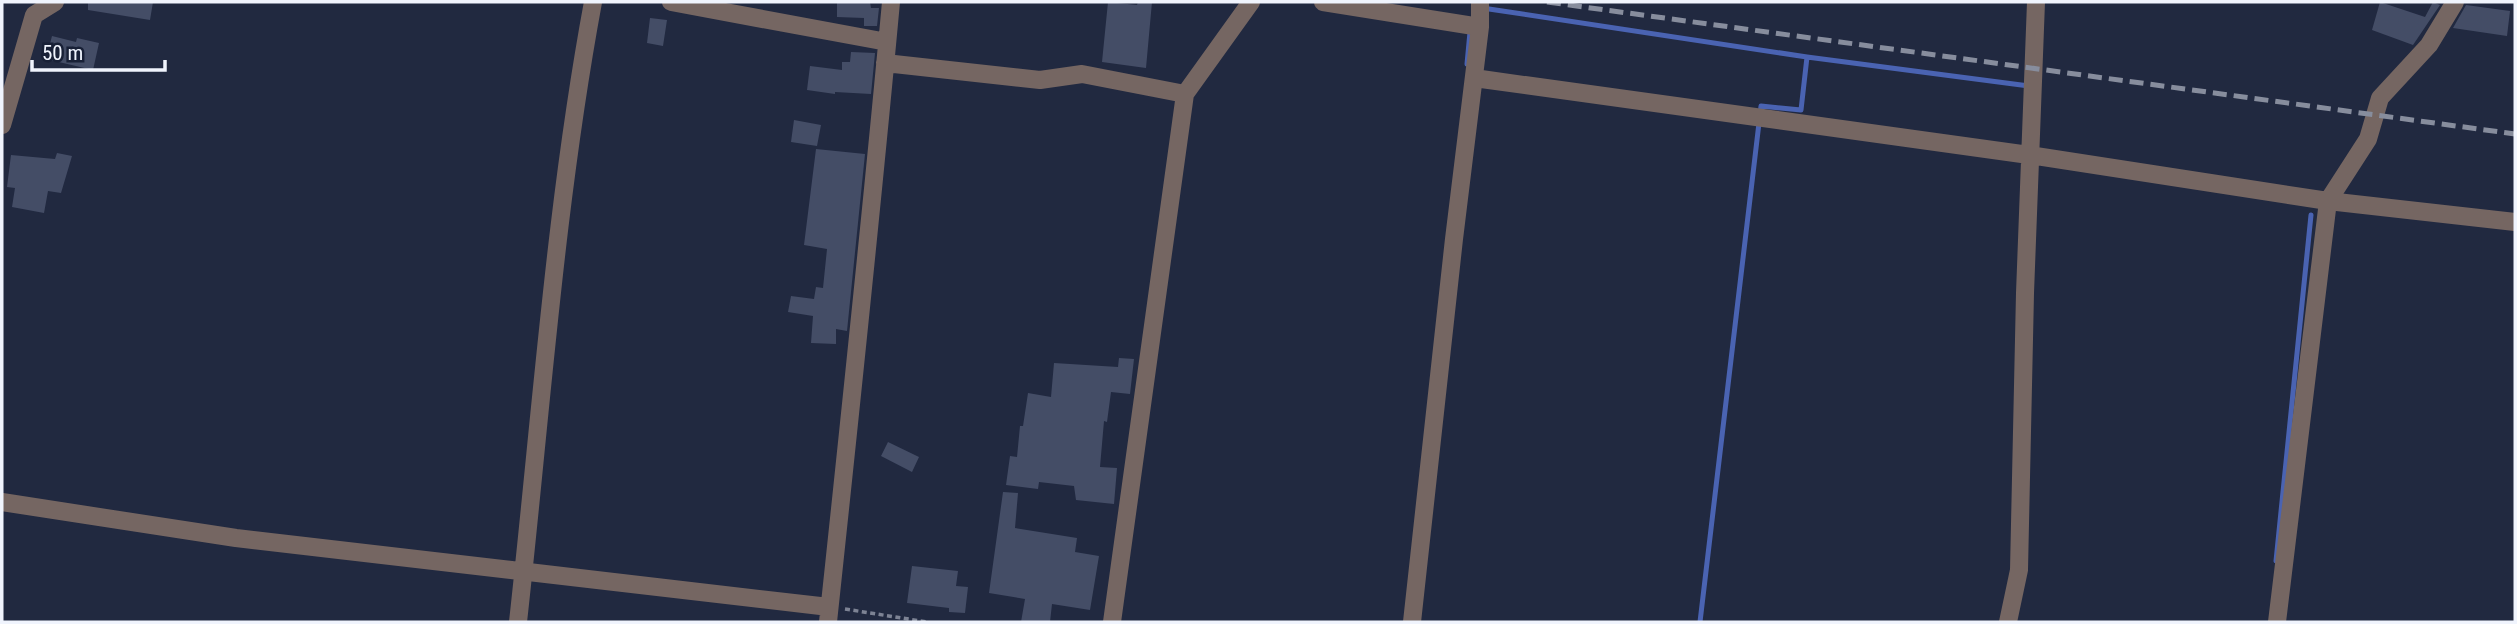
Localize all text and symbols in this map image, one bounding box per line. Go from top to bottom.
scale bar [32,28,164,72]
text: 50 m [42,41,83,65]

